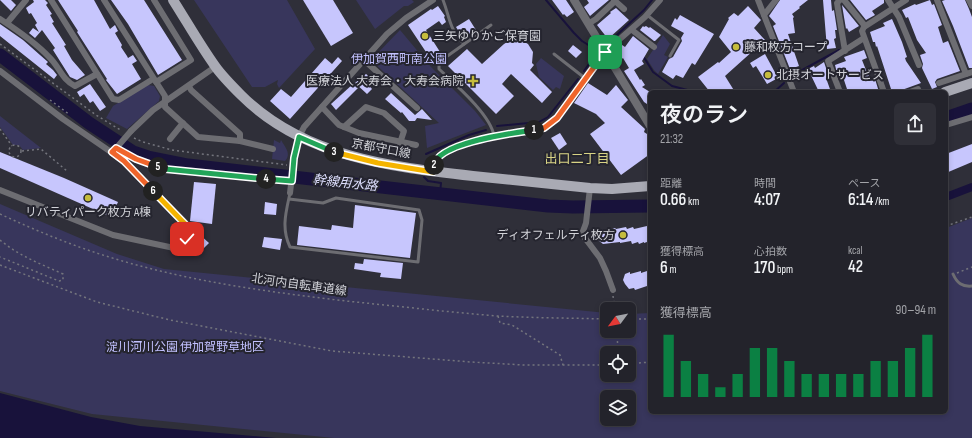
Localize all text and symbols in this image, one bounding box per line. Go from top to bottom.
place label: 三矢ゆりかご保育園 [433,29,541,44]
marker: 三矢ゆりかご保育園 [420,31,430,41]
pin [588,35,622,69]
place label: 藤和枚方コープ [744,40,827,55]
icon: arrive [594,41,616,63]
marker: 藤和枚方コープ [731,42,741,52]
park label: 伊加賀西町南公園 [351,52,447,67]
place label: 北摂オートサービス [776,68,884,83]
marker: 北摂オートサービス [763,70,773,80]
place label: 医療法人 大寿会・大寿会病院 [306,74,464,89]
marker: 医療法人 大寿会・大寿会病院 [467,75,479,87]
text: 夜のラン [660,102,748,129]
button: share [894,103,936,145]
pin: 1 [524,120,544,140]
text: 1 [532,123,536,136]
text: 21:32 [660,131,683,147]
street label: 京都守口線 [350,136,412,162]
pin: 3 [324,142,344,162]
text: 3 [332,145,336,158]
district label: 出口二丁目 [544,151,610,167]
pin: 2 [424,155,444,175]
pin: 5 [148,157,168,177]
text: 2 [432,158,436,171]
text: 5 [156,160,160,173]
pin: 4 [256,169,276,189]
text: 4 [263,172,269,185]
water label: 幹線用水路 [312,172,379,194]
text: 距離 [660,177,682,190]
text: 時間 [754,177,776,190]
text: ペース [848,177,880,190]
pin: 6 [143,181,163,201]
text: 6 [150,184,156,197]
text: 0.66 [660,190,686,210]
text: 4:07 [754,190,780,210]
text: 6:14 [848,190,873,210]
marker: リバティパーク枚方 A棟 [83,193,93,203]
text: km [686,195,699,208]
text: /km [873,195,889,208]
place label: リバティパーク枚方 A棟 [25,205,151,220]
pin [170,222,204,256]
icon: check [176,228,198,250]
place label: ディオフェルティ枚方 [497,228,615,243]
marker: ディオフェルティ枚方 [618,230,628,240]
text: kcal [848,244,863,257]
text: 獲得標高 [660,245,704,258]
text: 心拍数 [754,245,787,258]
text: 42 [848,257,863,277]
text: 6 [660,258,668,278]
text: 170 [754,258,775,278]
text: m [668,263,677,276]
text: bpm [775,263,793,276]
street label: 北河内自転車道線 [250,271,348,299]
north arrow [600,302,636,338]
map controls [600,302,636,426]
text: 90–94 m [896,302,936,318]
text: 獲得標高 [660,305,712,321]
park label: 淀川河川公園 伊加賀野草地区 [106,340,264,355]
button: locate [600,346,636,382]
button: layers [600,390,636,426]

